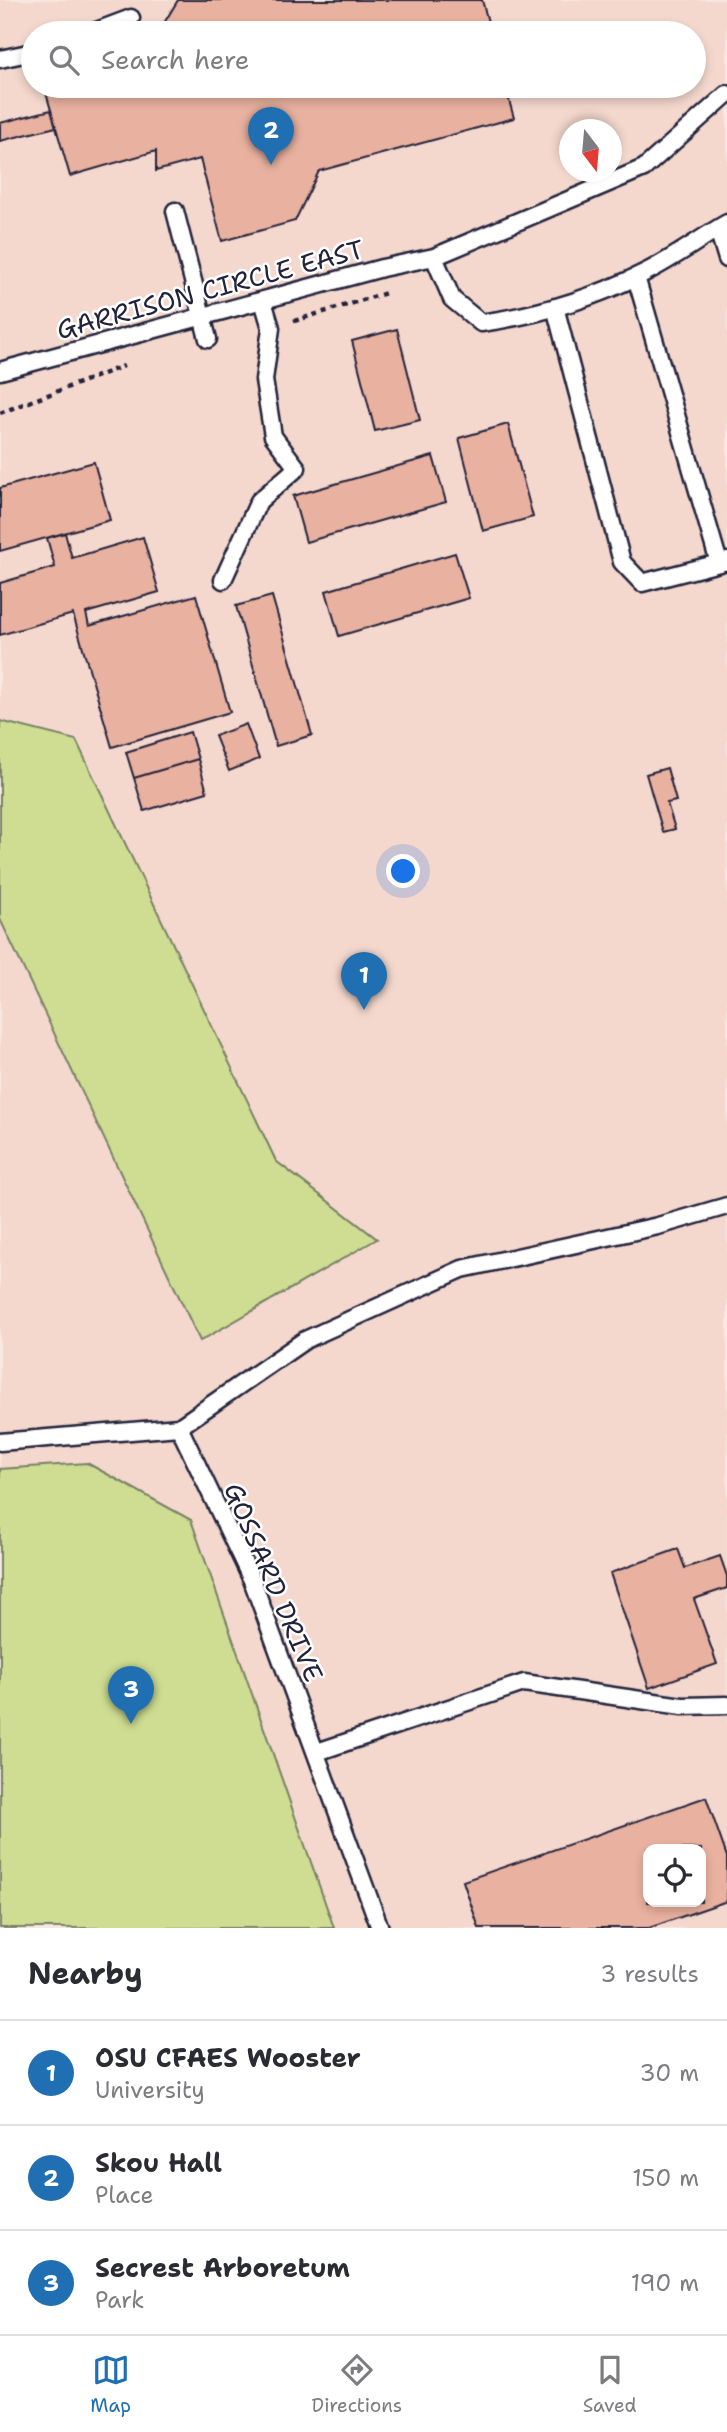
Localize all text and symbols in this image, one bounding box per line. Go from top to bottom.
search box [21,21,706,98]
icon: search [45,41,83,79]
text: Search here [101,42,250,77]
pin: 2 [248,107,294,165]
north arrow [559,119,622,182]
street label: GARRISON CIRCLE EAST [52,231,368,347]
your location [386,854,420,888]
pin: 1 [341,952,387,1010]
street label: GOSSARD DRIVE [216,1477,332,1687]
pin: 3 [108,1666,154,1724]
map controls [643,1844,706,1907]
button: locate [643,1844,706,1907]
text: Nearby [28,1953,143,1994]
text: 3 results [600,1959,699,1989]
text: OSU CFAES Wooster [95,2040,361,2075]
text: 1 [46,2058,56,2088]
text: 30 m [640,2058,699,2088]
text: University [95,2075,205,2105]
text: Skou Hall [95,2145,222,2180]
text: 2 [43,2163,59,2193]
text: 150 m [632,2163,699,2193]
text: Place [95,2180,154,2210]
text: Secrest Arboretum [95,2250,350,2285]
text: 3 [43,2268,59,2298]
text: 190 m [631,2268,699,2298]
text: Park [95,2285,144,2315]
tab: Map [90,2351,131,2418]
tab: Directions [312,2351,402,2418]
tab: Saved [583,2351,637,2418]

